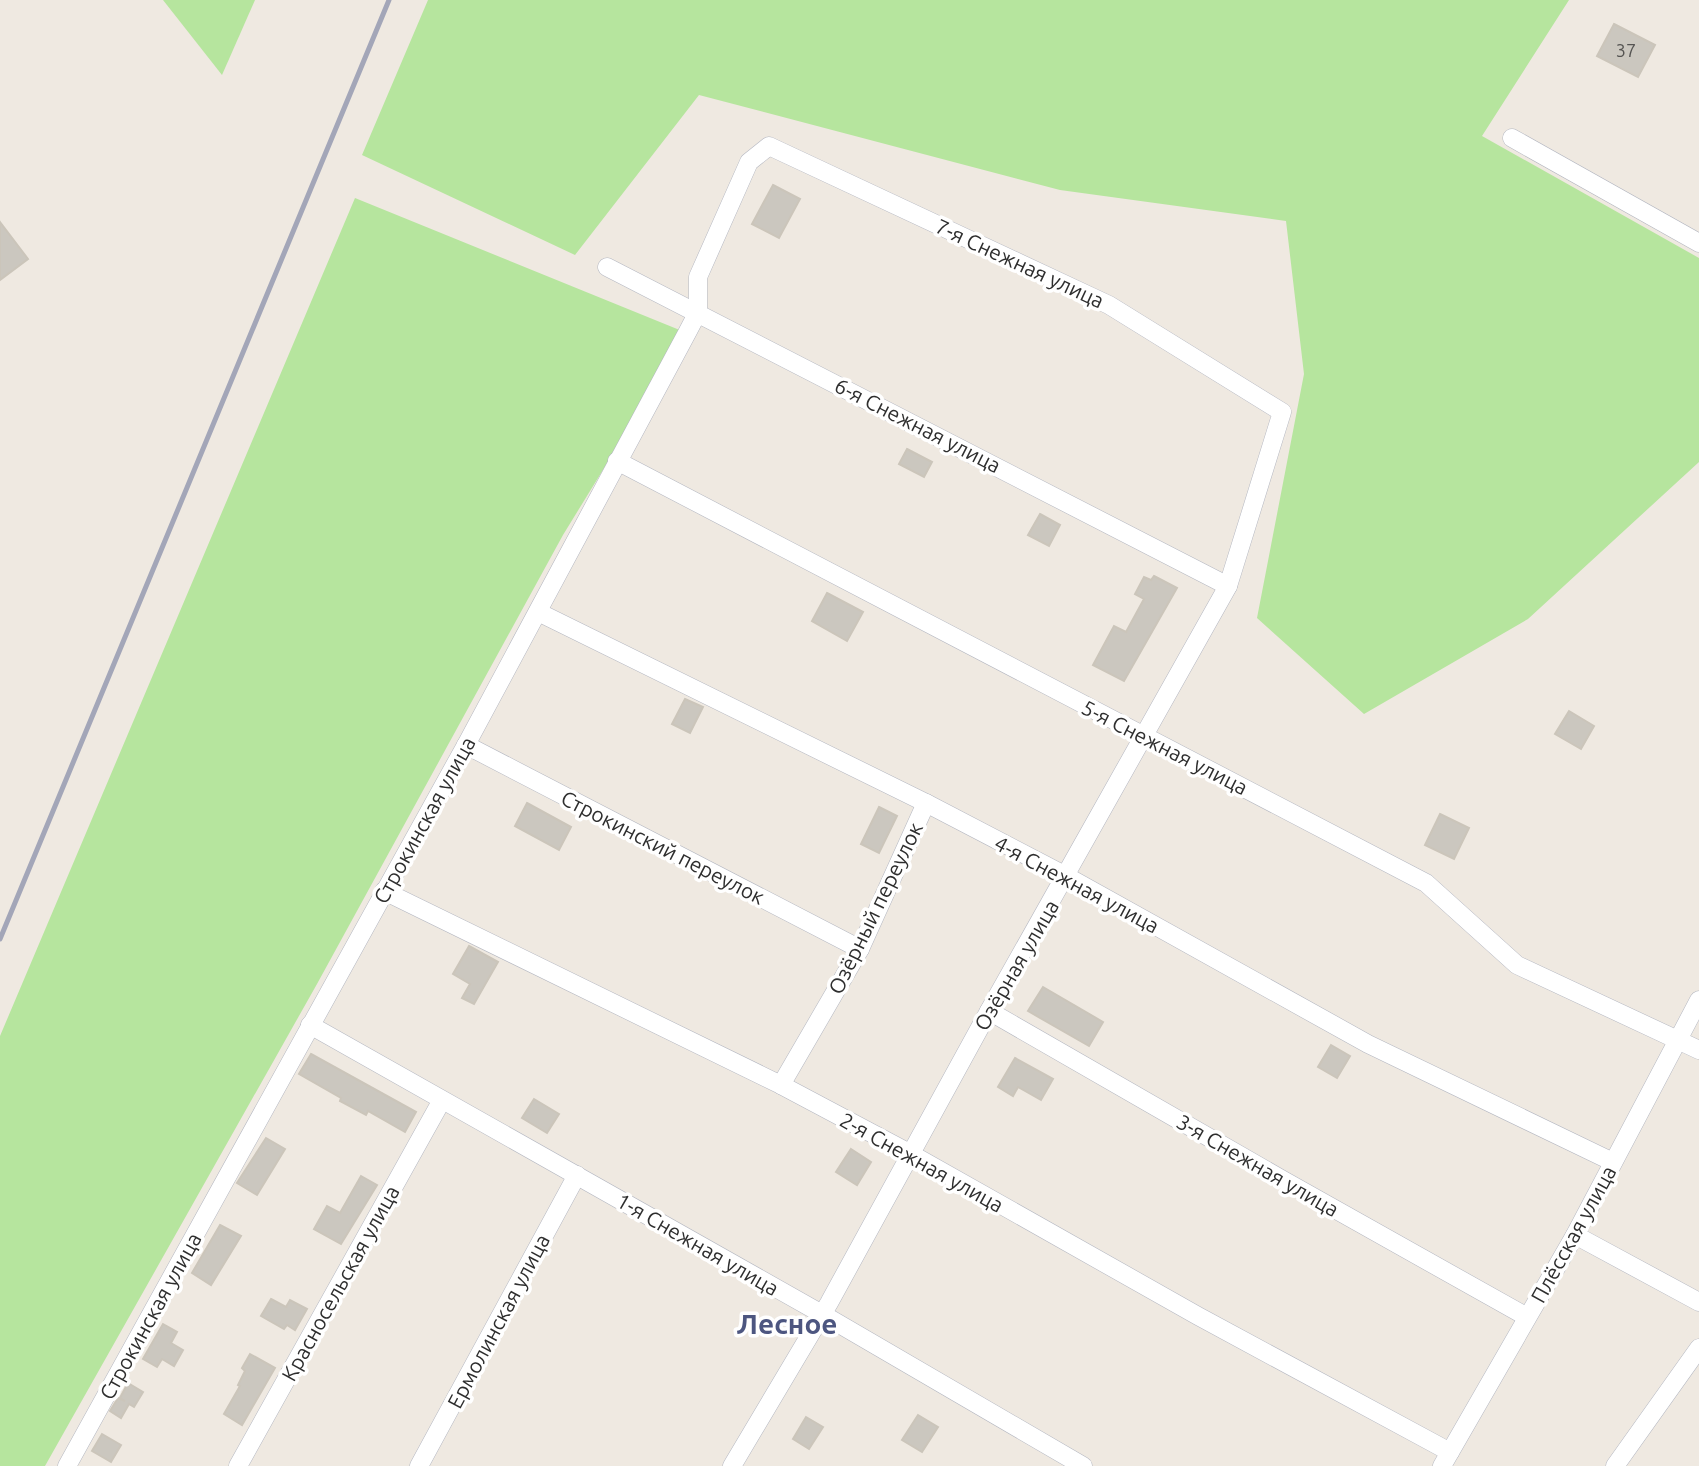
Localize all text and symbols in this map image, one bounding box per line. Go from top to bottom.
house number: 37 [1616,40,1636,60]
street label: 7-я Снежная улица [932,213,1108,313]
street label: 6-я Снежная улица [831,373,1005,477]
street label: 5-я Снежная улица [1078,695,1252,799]
street label: Строкинская улица [368,732,480,908]
street label: Строкинский переулок [557,785,769,909]
street label: Озёрный переулок [823,818,927,998]
street label: 4-я Снежная улица [991,830,1163,938]
street label: Озёрная улица [969,895,1063,1035]
street label: 2-я Снежная улица [836,1107,1008,1217]
street label: 3-я Снежная улица [1173,1109,1343,1221]
street label: Плёсская улица [1525,1161,1621,1307]
street label: Красносельская улица [276,1181,404,1385]
street label: 1-я Снежная улица [613,1188,783,1300]
street label: Строкинская улица [94,1228,206,1404]
street label: Ермолинская улица [442,1230,554,1412]
district label: Лесное [737,1308,837,1339]

